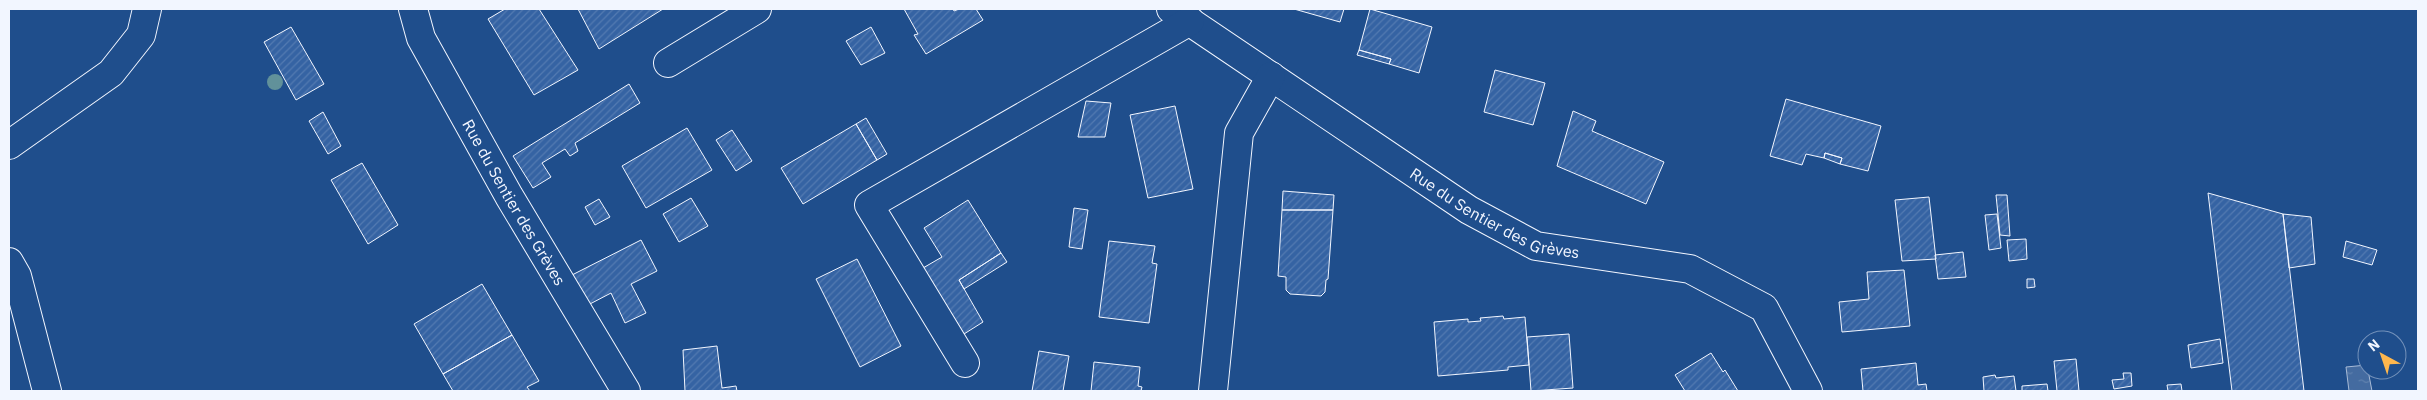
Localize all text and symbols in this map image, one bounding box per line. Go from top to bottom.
street label: Rue du Sentier des Grèves [458,116,570,289]
street label: Rue du Sentier des Grèves [1406,163,1581,262]
north arrow [2357,330,2407,380]
text: N [2364,335,2383,355]

